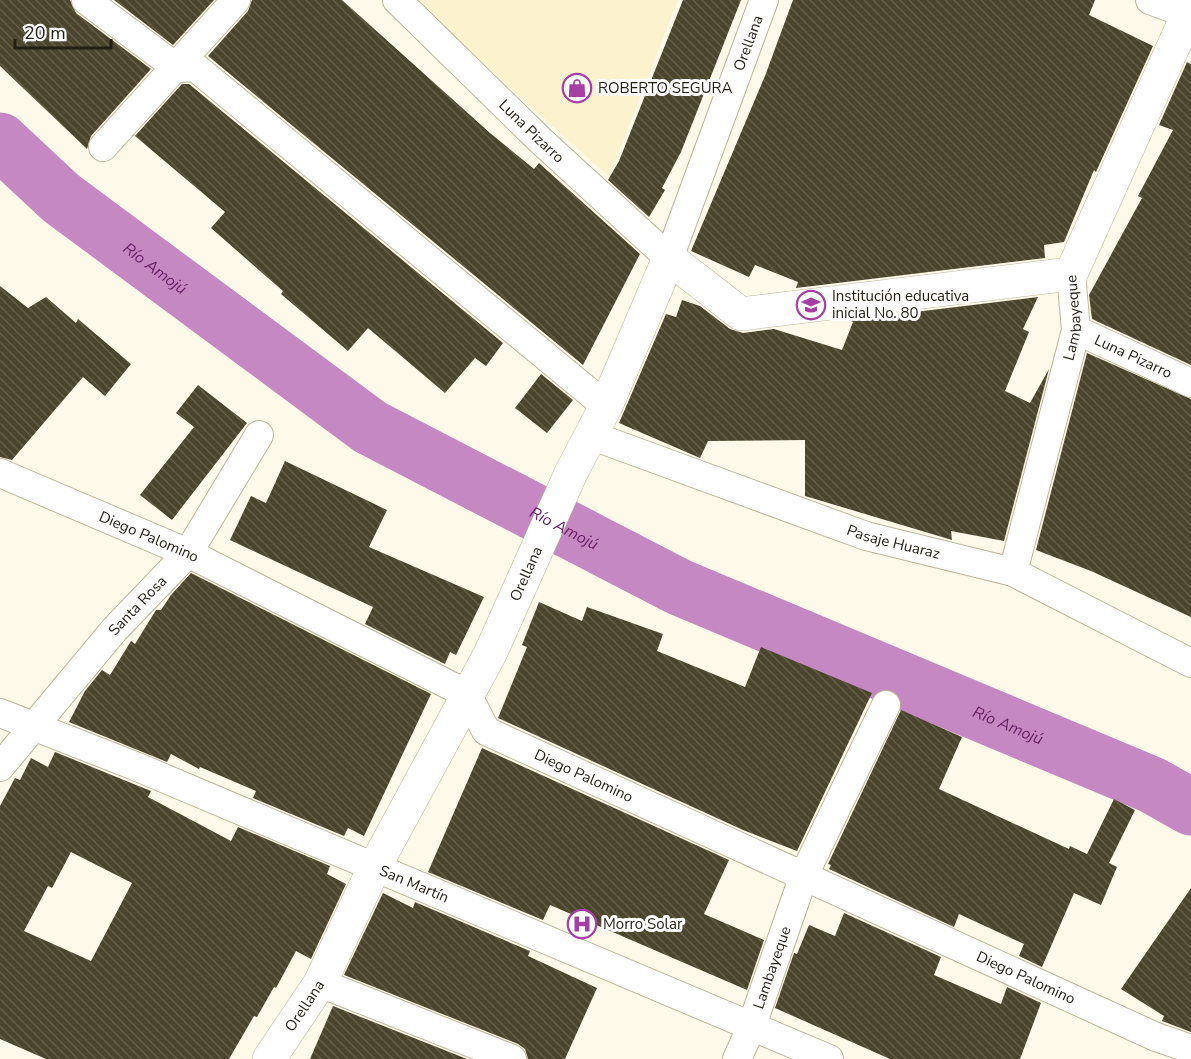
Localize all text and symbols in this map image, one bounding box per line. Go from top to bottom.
scale bar [15,12,111,50]
street label: Orellana [729,12,768,74]
text: 20 m [24,21,66,45]
shop icon: ROBERTO SEGURA [561,72,593,104]
place label: ROBERTO SEGURA [598,78,732,98]
street label: Luna Pizarro [494,95,569,167]
water label: Río Amojú [118,238,191,300]
street label: Lambayeque [1058,274,1086,363]
place label: Institución educativa inicial No. 80 [832,286,969,323]
school or university icon: Institución educativa inicial No. 80 [795,289,827,321]
street label: Luna Pizarro [1091,330,1175,383]
water label: Río Amojú [526,502,602,555]
street label: Diego Palomino [96,506,202,567]
street label: Pasaje Huaraz [844,520,942,564]
street label: Orellana [505,543,547,604]
street label: Santa Rosa [104,571,171,640]
water label: Río Amojú [969,701,1047,750]
street label: Diego Palomino [531,744,636,807]
street label: San Martín [376,860,452,907]
hospital icon: Morro Solar [566,908,598,940]
place label: Morro Solar [603,914,683,934]
street label: Lambayeque [748,923,796,1012]
street label: Diego Palomino [973,946,1078,1009]
street label: Orellana [280,976,329,1036]

